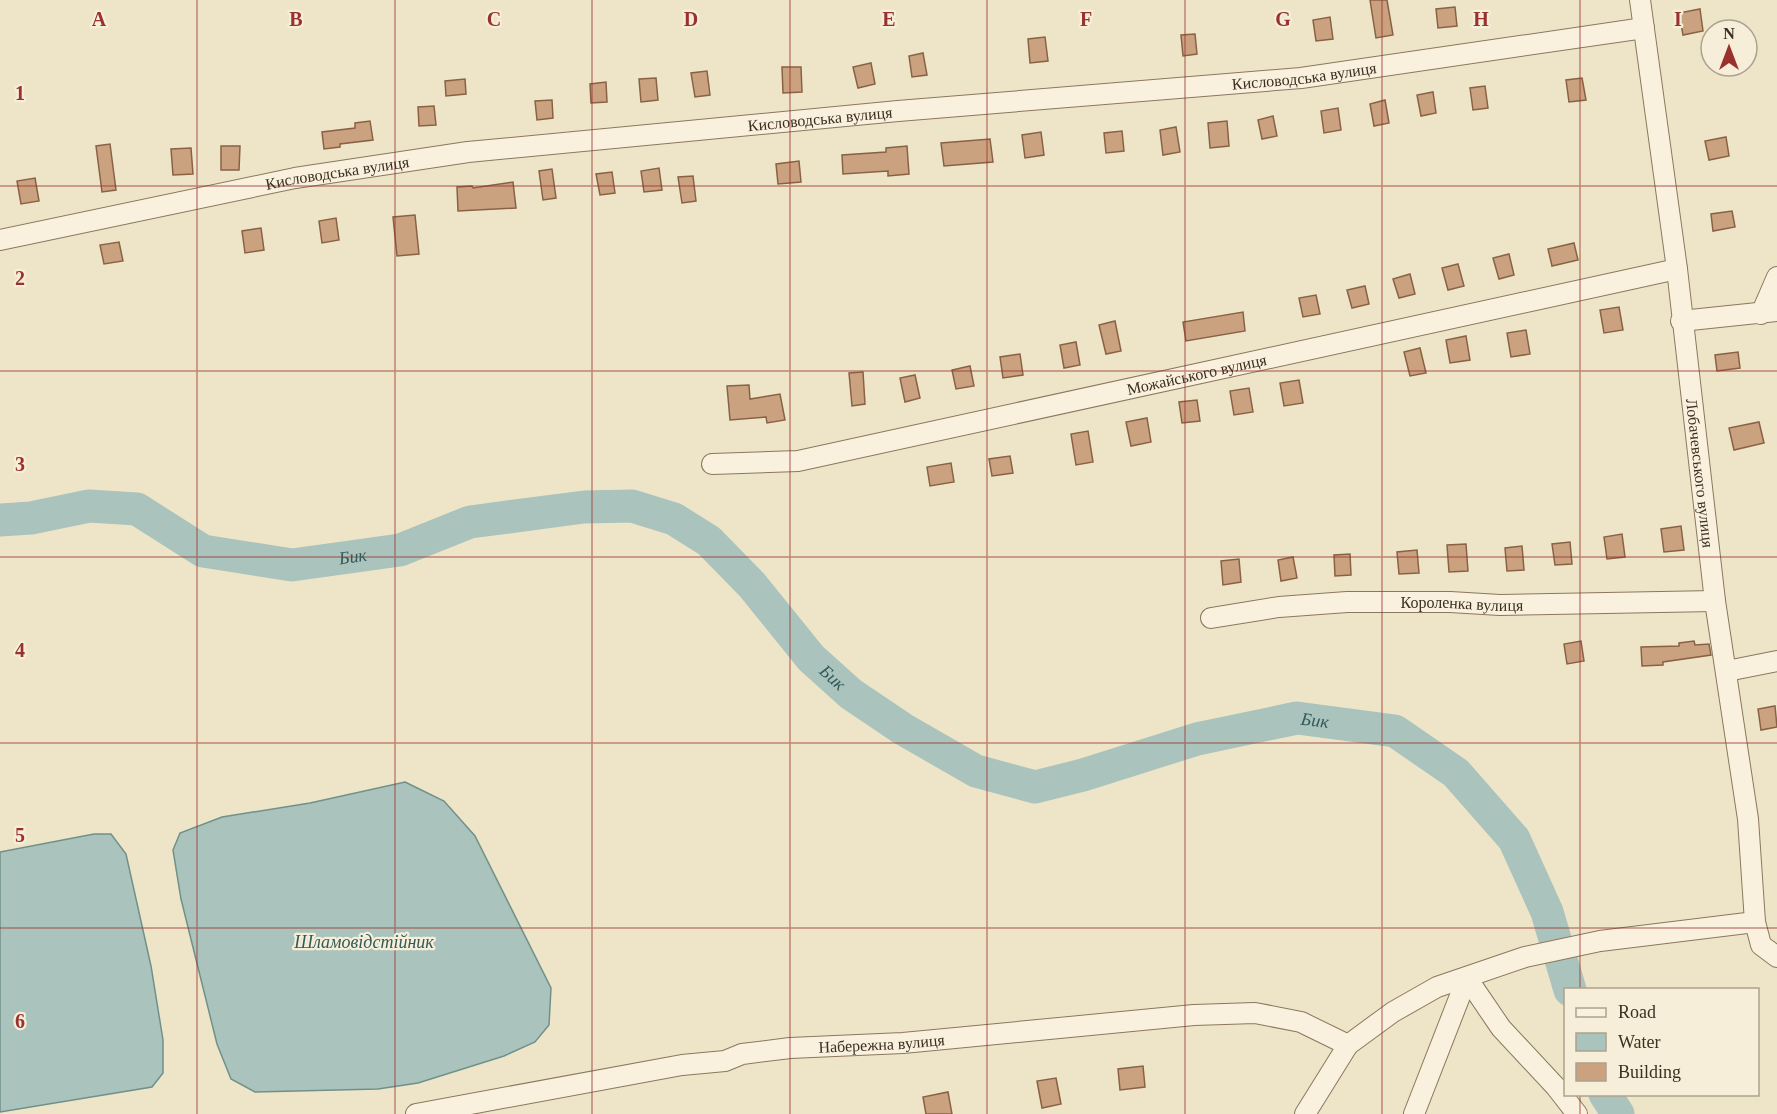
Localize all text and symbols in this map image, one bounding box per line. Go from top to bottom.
text: A [92,8,107,30]
text: B [289,8,303,30]
text: C [487,8,501,30]
text: D [684,8,698,30]
text: E [882,8,896,30]
text: F [1080,8,1092,30]
text: G [1275,8,1291,30]
text: H [1473,8,1489,30]
text: I [1674,8,1682,30]
north arrow [1699,18,1759,78]
text: N [1723,25,1735,42]
street label: Кисловодська вулиця [1231,59,1378,92]
text: 1 [15,82,25,104]
street label: Кисловодська вулиця [747,103,894,134]
street label: Кисловодська вулиця [264,152,411,193]
text: 2 [15,267,25,289]
street label: Можайського вулиця [1125,350,1269,397]
street label: Лобачевського вулиця [1683,398,1717,549]
text: 3 [15,453,25,475]
water label: Бик [336,545,369,569]
street label: Короленка вулиця [1401,593,1524,614]
text: 4 [15,639,25,661]
water label: Бик [815,660,850,695]
water label: Бик [1299,708,1331,732]
text: 5 [15,824,25,846]
water label: Шламовідстійник [293,932,434,952]
legend [1564,988,1759,1096]
text: Road [1618,1002,1656,1022]
text: 6 [15,1010,25,1032]
street label: Набережна вулиця [818,1030,946,1055]
text: Water [1618,1032,1661,1052]
text: Building [1618,1062,1681,1082]

